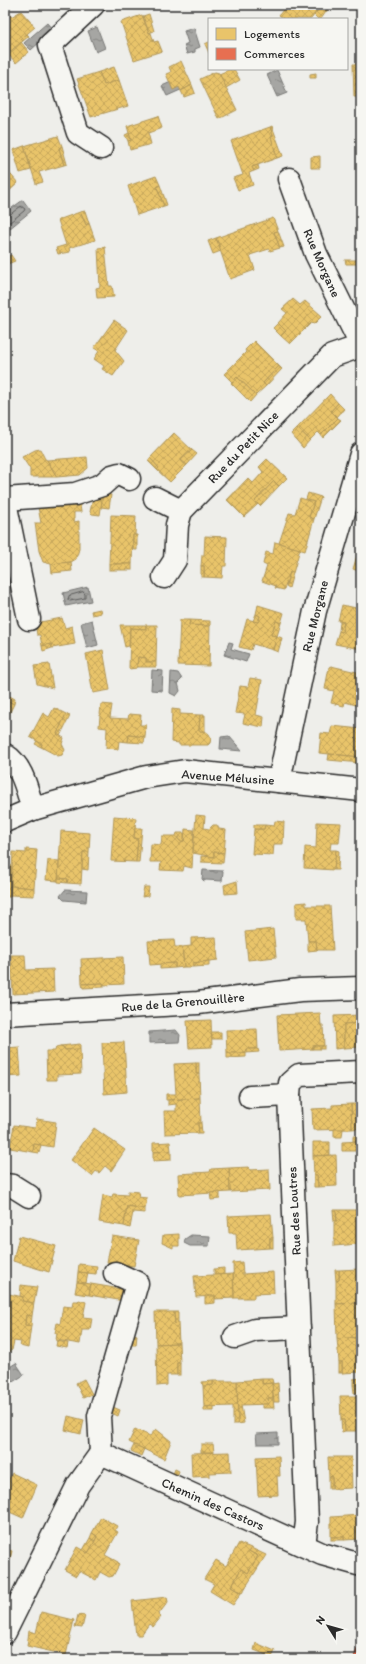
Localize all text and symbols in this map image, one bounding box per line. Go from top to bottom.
legend [208,18,348,70]
text: Logements [244,27,300,41]
text: Commerces [244,47,305,61]
street label: Rue Morgane [300,226,344,300]
street label: Rue du Petit Nice [205,408,281,486]
street label: Rue Morgane [299,579,331,653]
street label: Avenue Mélusine [181,766,275,788]
street label: Rue de la Grenouillère [121,989,245,1015]
street label: Rue des Loutres [284,1166,304,1256]
street label: Chemin des Castors [159,1475,267,1533]
north arrow [308,1606,348,1646]
text: N [313,1613,328,1627]

